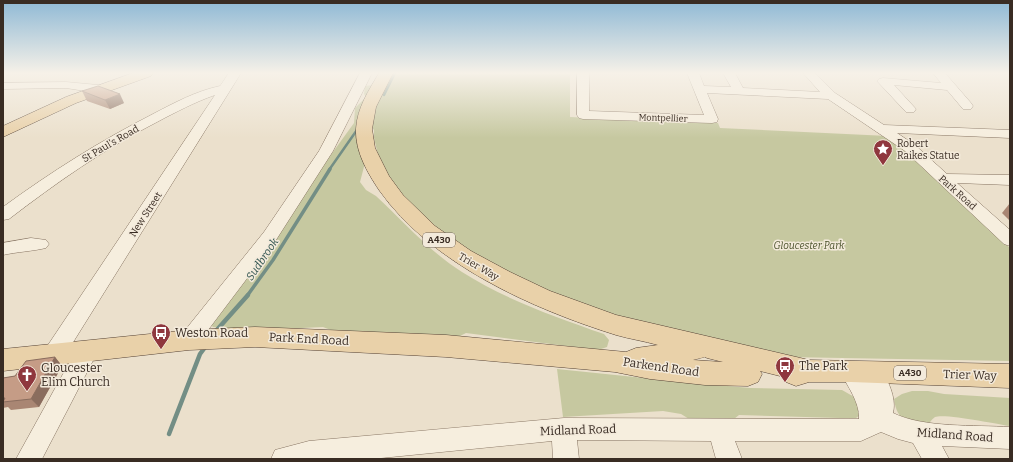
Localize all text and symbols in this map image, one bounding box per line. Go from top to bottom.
street label: Montpellier [638,112,688,124]
street label: St Paul's Road [80,123,141,165]
place icon: Robert Raikes Statue [872,138,894,166]
place label: Robert Raikes Statue [897,138,960,162]
street label: Park Road [936,173,979,213]
street label: New Street [127,189,165,239]
road number: A430 [423,233,455,247]
water label: Sudbrook [244,235,282,283]
park label: Gloucester Park [773,240,845,252]
street label: Trier Way [456,251,501,284]
bus stop icon: Weston Road [150,322,172,350]
place label: Weston Road [175,326,248,340]
street label: Park End Road [269,330,349,348]
street label: Parkend Road [622,355,700,379]
bus stop icon: The Park [774,355,796,383]
place label: The Park [799,359,848,373]
place label: Gloucester Elim Church [41,361,111,389]
church icon: Gloucester Elim Church [16,364,38,392]
road number: A430 [894,366,926,380]
street label: Trier Way [943,367,998,383]
street label: Midland Road [539,422,617,438]
street label: Midland Road [916,425,994,445]

